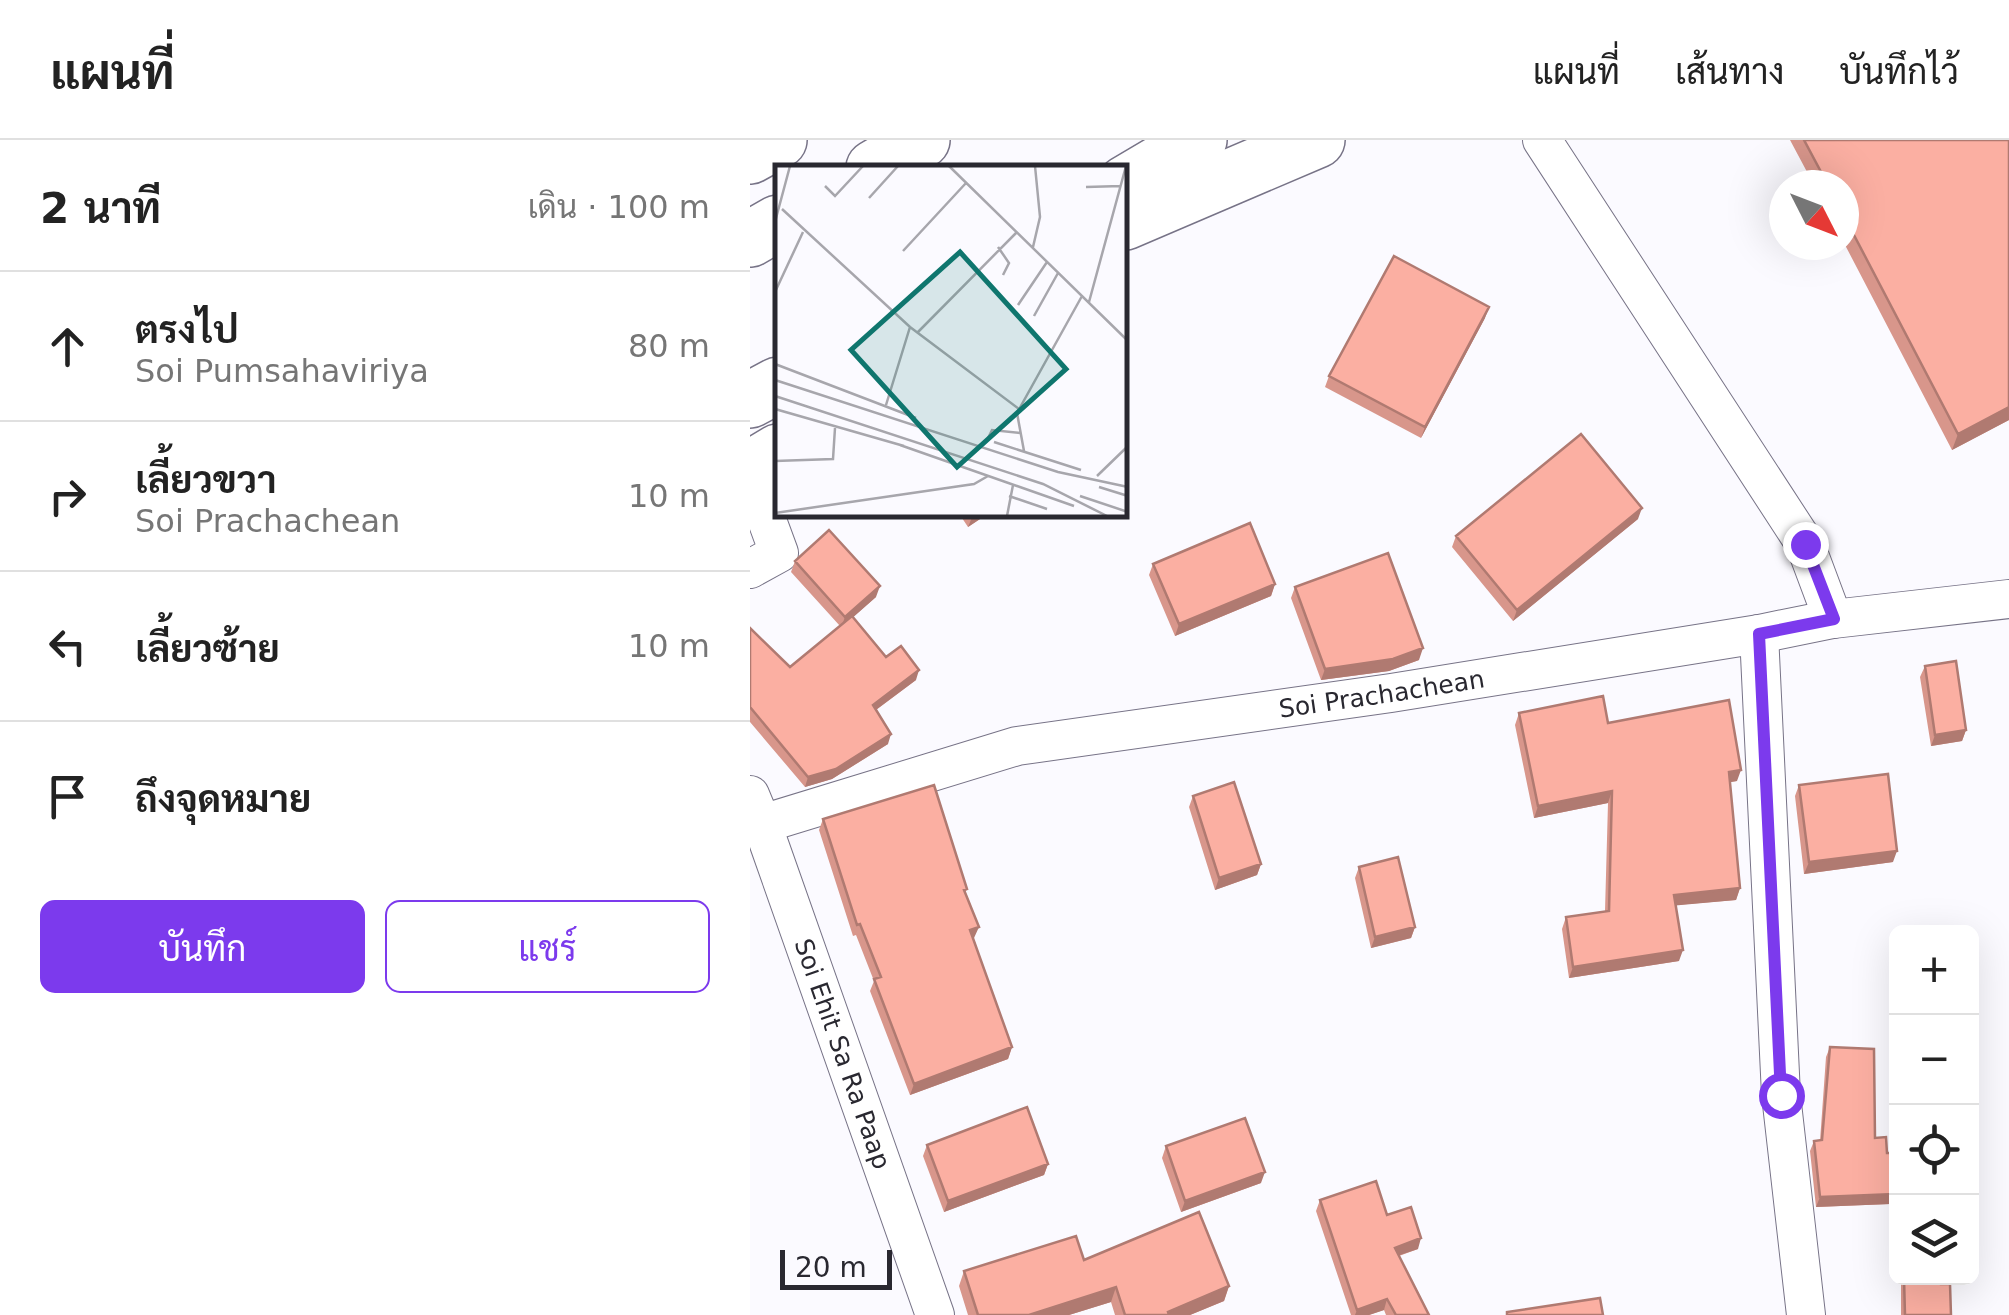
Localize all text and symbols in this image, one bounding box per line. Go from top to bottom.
text: แผนที่ [50,44,174,100]
text: แผนที่ [1533,52,1620,92]
text: เส้นทาง [1675,52,1784,92]
text: บันทึกไว้ [1839,52,1959,92]
inset map [775,165,1128,518]
north arrow [1769,170,1859,260]
text: 2 นาที [40,184,161,233]
text: เดิน · 100 m [528,188,710,226]
text: ตรงไป [135,308,239,352]
icon: ahead [40,319,95,374]
text: 80 m [628,327,710,365]
text: Soi Pumsahaviriya [135,352,429,390]
text: เลี้ยวขวา [135,458,277,502]
icon: right [40,469,95,524]
text: 10 m [628,477,710,515]
text: Soi Prachachean [135,502,400,540]
route end [1783,522,1829,568]
icon: left [40,619,95,674]
text: เลี้ยวซ้าย [135,627,280,671]
text: 10 m [628,627,710,665]
street label: Soi Prachachean [1277,664,1487,724]
icon: arrive [40,769,95,824]
text: ถึงจุดหมาย [135,777,311,821]
button: บันทึก [40,900,365,993]
button: แชร์ [385,900,710,993]
map controls [1889,925,1979,1285]
button: + [1889,925,1979,1015]
street label: Soi Ehit Sa Ra Paap [789,935,896,1173]
button: − [1889,1015,1979,1105]
route start [1759,1073,1805,1119]
button: locate [1889,1105,1979,1195]
button: layers [1889,1195,1979,1285]
scale bar [780,1245,892,1290]
text: 20 m [795,1251,867,1284]

